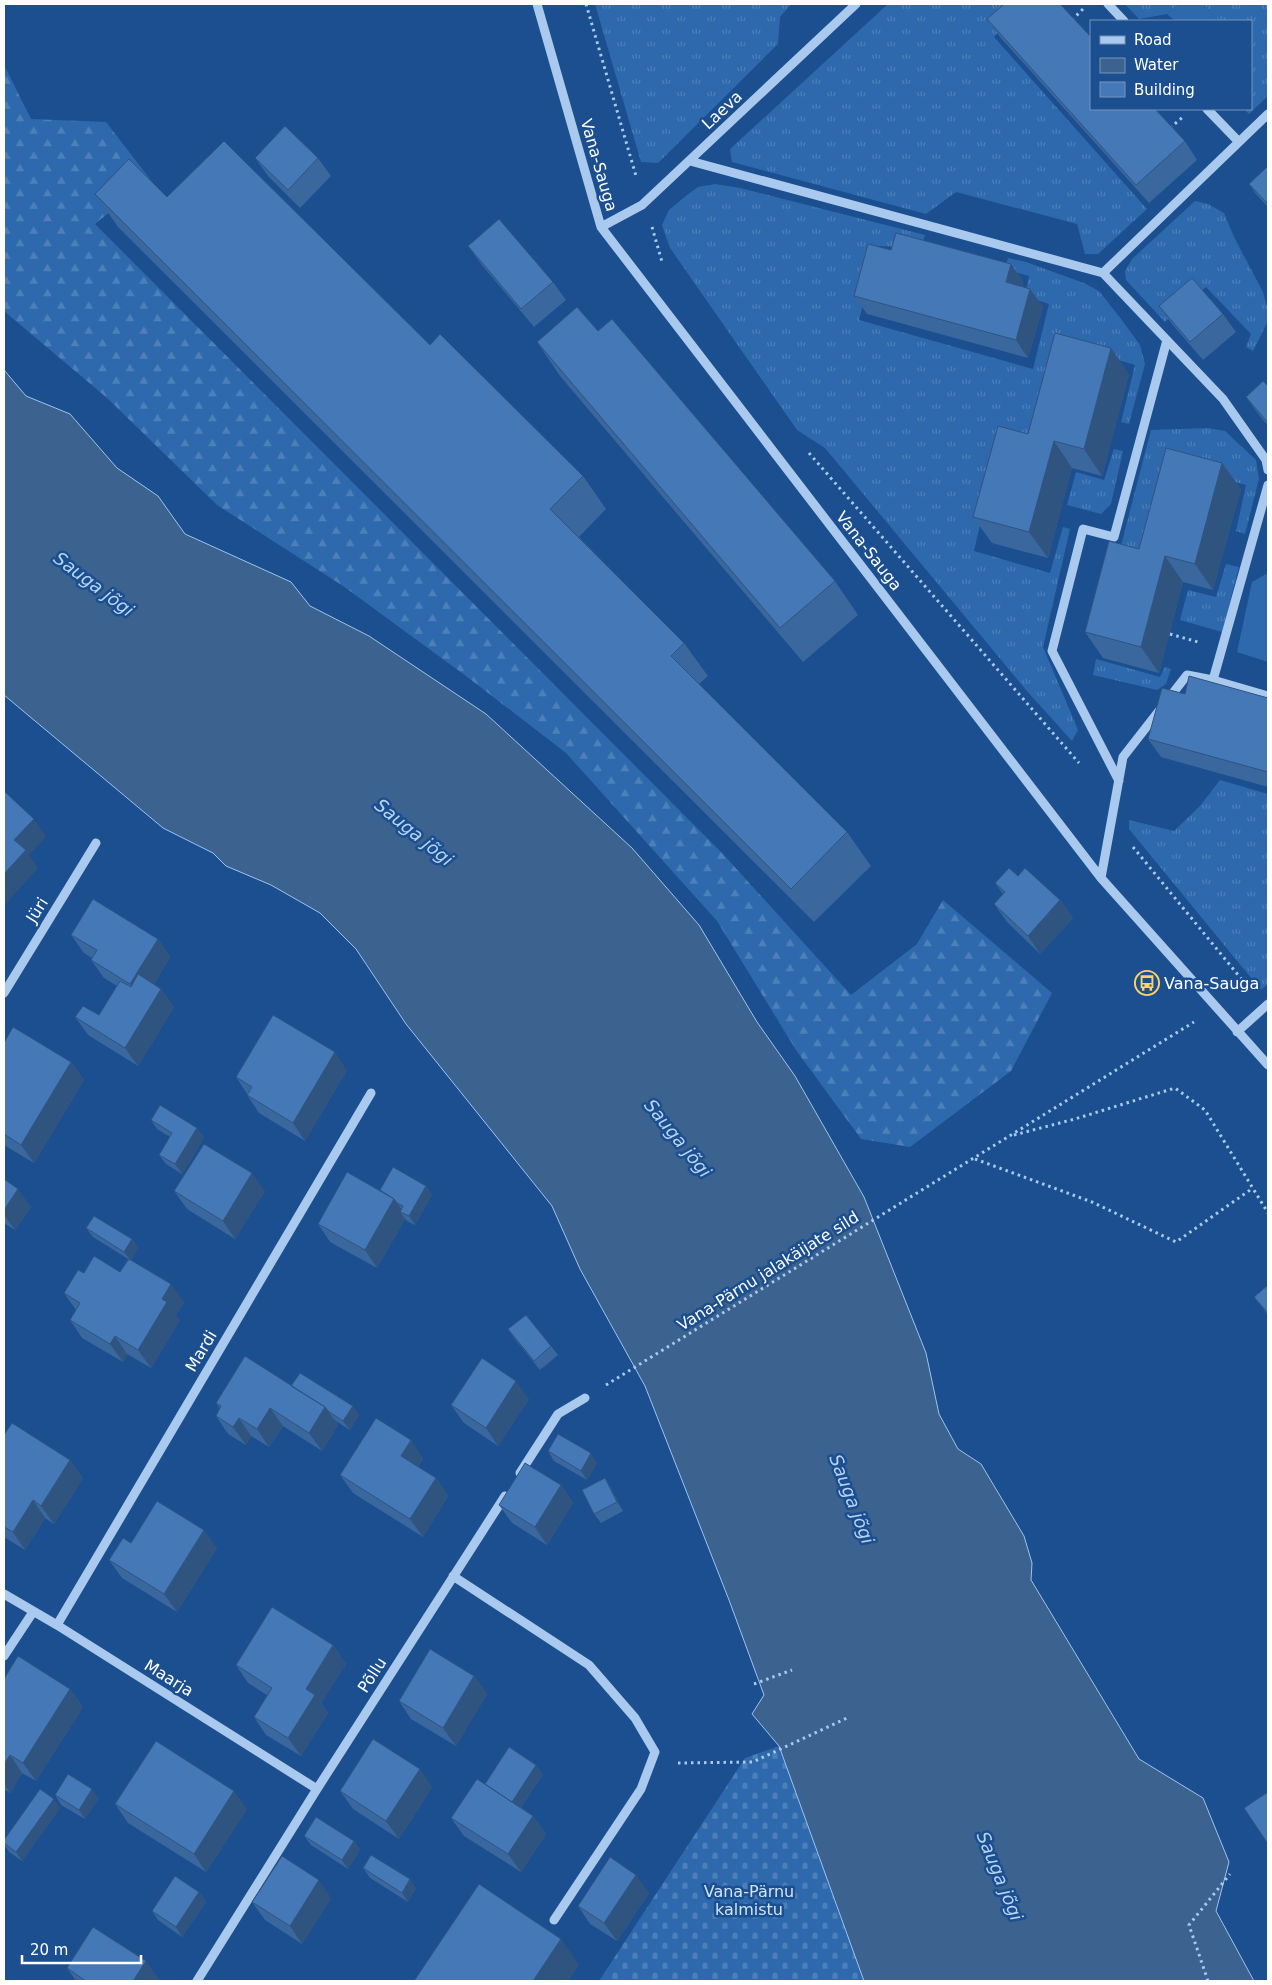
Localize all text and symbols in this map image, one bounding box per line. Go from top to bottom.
legend [1090,20,1252,110]
text: Road [1134,31,1172,49]
text: Water [1134,56,1179,74]
text: Building [1134,81,1195,99]
street label: Laeva [698,87,746,133]
street label: Vana-Sauga [577,117,621,213]
street label: Vana-Sauga [832,508,906,594]
water label: Sauga jõgi [50,547,138,621]
water label: Sauga jõgi [371,794,457,870]
street label: Jüri [22,894,52,927]
bus stop icon: Vana-Sauga [1134,970,1160,996]
place label: Vana-Sauga [1164,974,1259,993]
water label: Sauga jõgi [640,1095,716,1181]
street label: Vana-Pärnu jalakäijate sild [674,1207,862,1335]
street label: Mardi [181,1327,221,1375]
water label: Sauga jõgi [825,1451,879,1547]
street label: Põllu [354,1654,390,1696]
street label: Maarja [141,1656,197,1700]
water label: Sauga jõgi [973,1828,1027,1924]
park label: Vana-Pärnu kalmistu [704,1882,794,1919]
scale bar [22,1932,141,1964]
text: 20 m [30,1941,68,1959]

